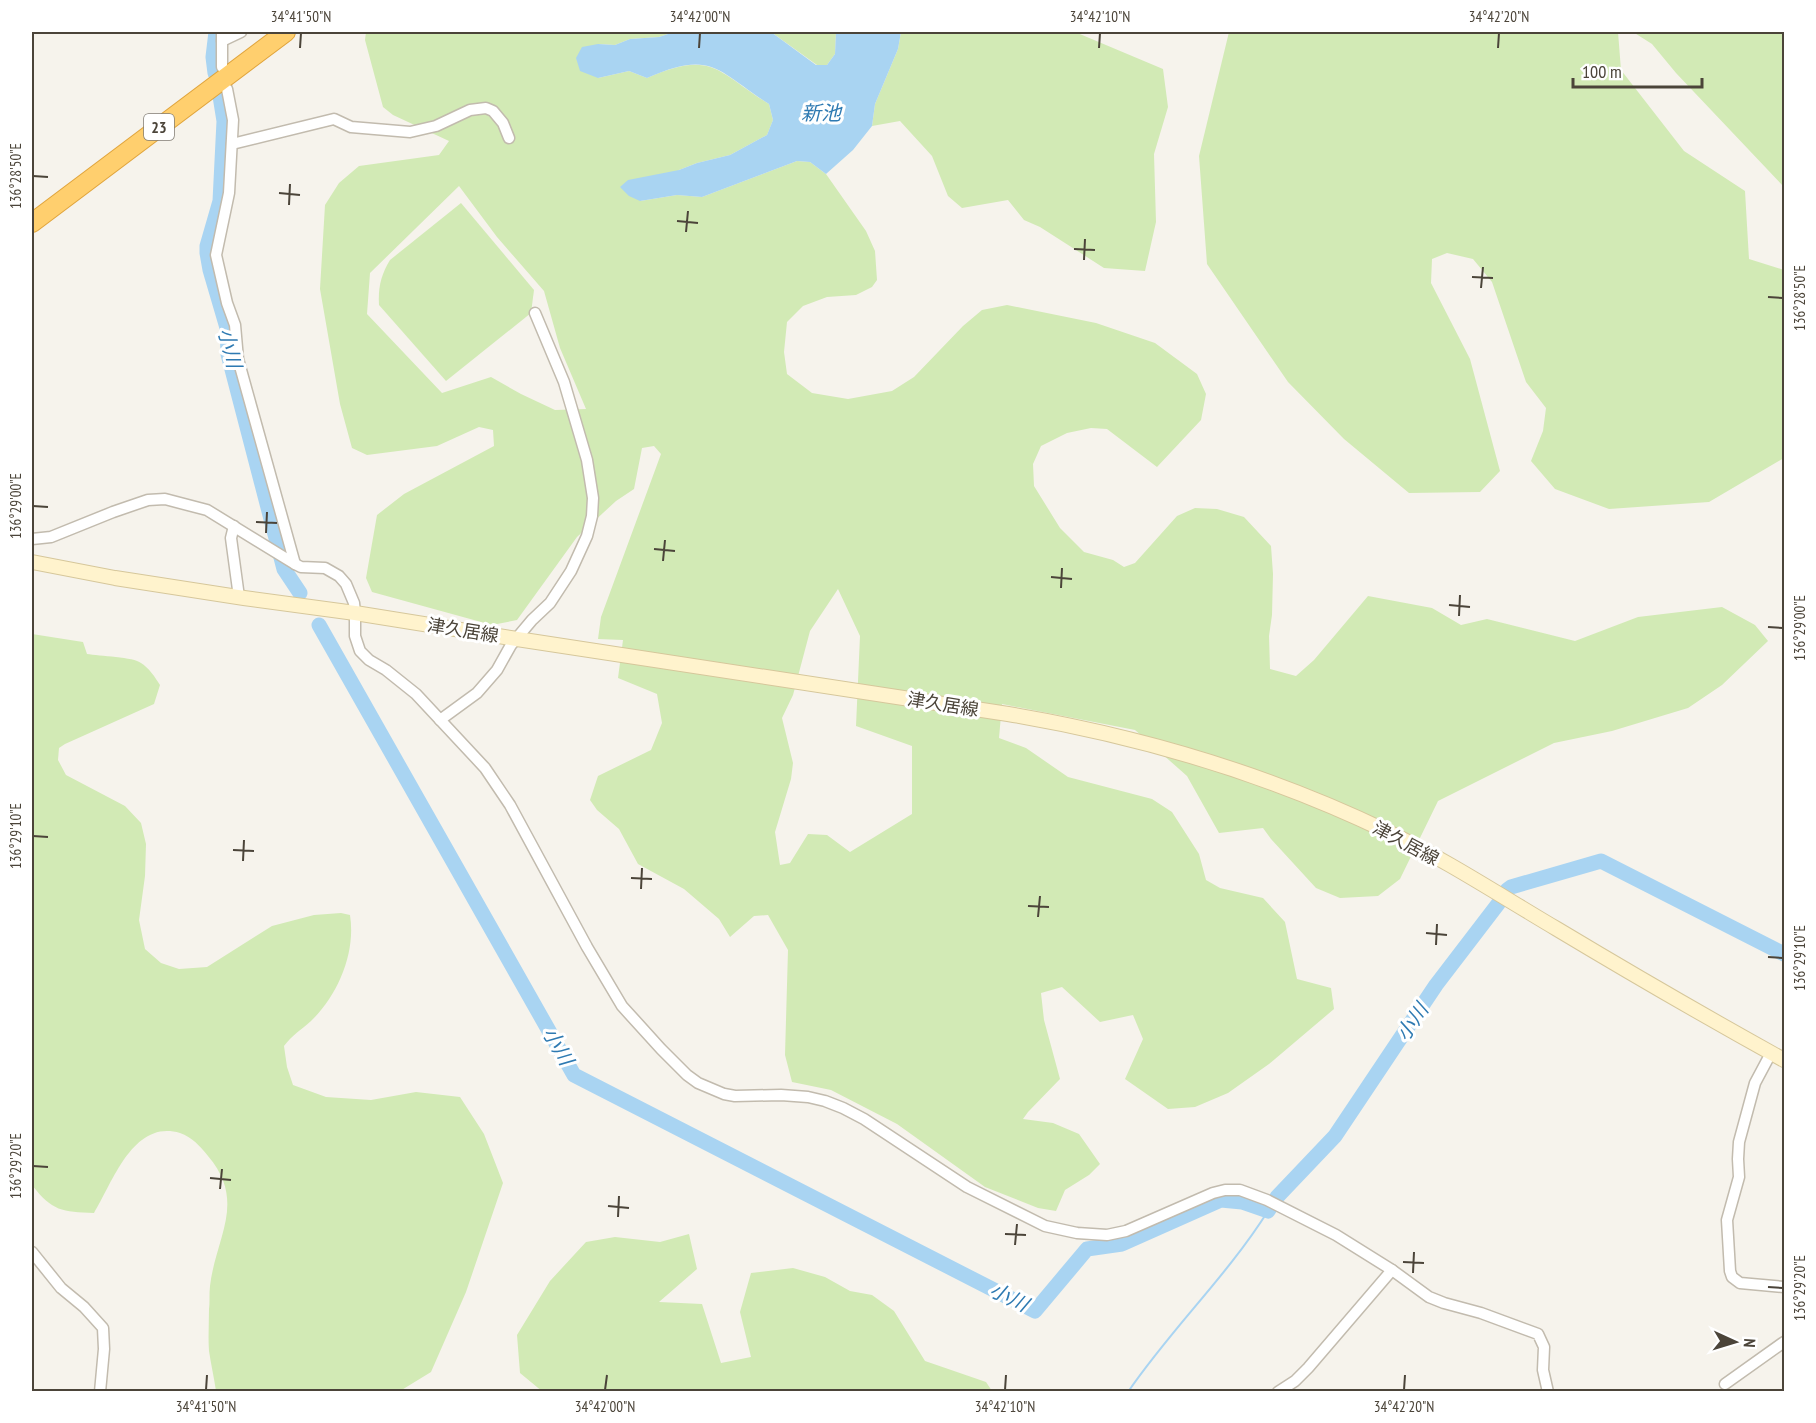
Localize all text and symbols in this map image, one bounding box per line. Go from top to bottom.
text: 34°41'50"N [271,7,331,26]
text: 34°42'00"N [670,7,730,26]
text: 34°42'10"N [1070,7,1130,26]
text: 34°42'20"N [1469,7,1529,26]
scale bar [1573,51,1702,89]
text: 100 m [1582,60,1622,83]
water label: 新池 [801,100,843,126]
road number: 23 [144,114,174,140]
text: 136°28'50"E [6,143,25,209]
text: 136°28'50"E [1790,265,1809,331]
water label: 小川 [213,325,248,372]
text: 136°29'00"E [6,473,25,539]
text: 136°29'00"E [1790,595,1809,661]
street label: 津久居線 [426,613,500,647]
street label: 津久居線 [906,687,980,721]
text: 136°29'10"E [6,803,25,869]
street label: 津久居線 [1369,816,1443,870]
text: 136°29'10"E [1790,925,1809,991]
water label: 小川 [1390,996,1435,1046]
water label: 小川 [537,1022,580,1072]
text: 136°29'20"E [6,1133,25,1199]
text: 136°29'20"E [1790,1255,1809,1321]
water label: 小川 [985,1277,1034,1318]
north arrow [1705,1312,1765,1372]
text: N [1740,1338,1760,1348]
text: 34°41'50"N [176,1397,236,1416]
text: 34°42'00"N [575,1397,635,1416]
text: 34°42'10"N [975,1397,1035,1416]
text: 34°42'20"N [1374,1397,1434,1416]

